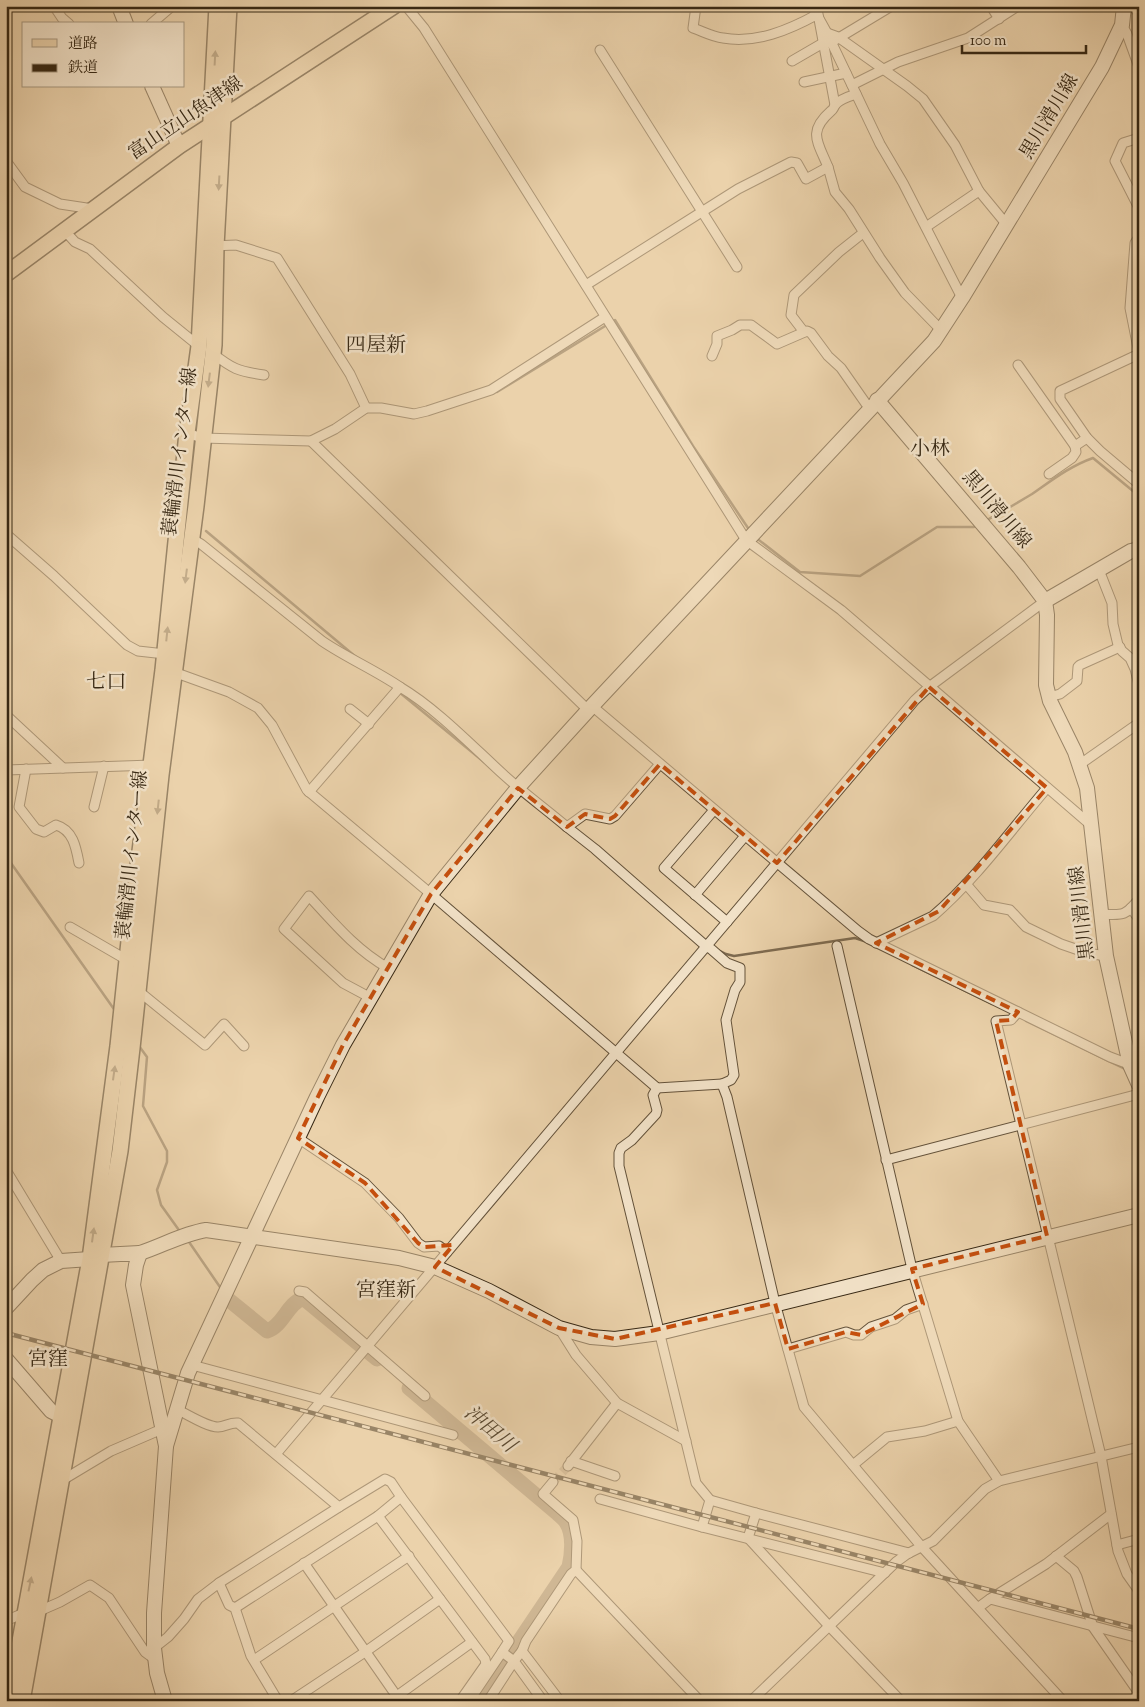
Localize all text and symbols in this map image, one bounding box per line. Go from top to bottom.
legend [22,22,185,88]
scale bar [962,22,1086,54]
text: 100 m [970,31,1007,52]
text: 道路 [68,34,98,55]
one-way arrow [211,50,219,66]
text: 鉄道 [68,58,98,79]
street label: 黒川滑川線 [1014,69,1086,165]
street label: 富山立山魚津線 [123,71,249,167]
one-way arrow [215,176,223,192]
district label: 四屋新 [346,332,406,361]
street label: 蓑輪滑川インター線 [157,366,205,538]
one-way arrow [205,373,213,389]
district label: 小林 [910,436,950,465]
street label: 黒川滑川線 [955,465,1037,555]
one-way arrow [182,569,190,585]
one-way arrow [163,626,171,642]
district label: 七口 [86,669,126,698]
street label: 蓑輪滑川インター線 [111,769,155,941]
one-way arrow [154,800,162,816]
street label: 黒川滑川線 [1064,864,1102,962]
one-way arrow [110,1065,118,1081]
one-way arrow [89,1226,97,1242]
district label: 宮窪新 [356,1277,416,1306]
district label: 宮窪 [28,1346,68,1375]
water label: 沖田川 [457,1400,523,1462]
one-way arrow [26,1576,34,1591]

